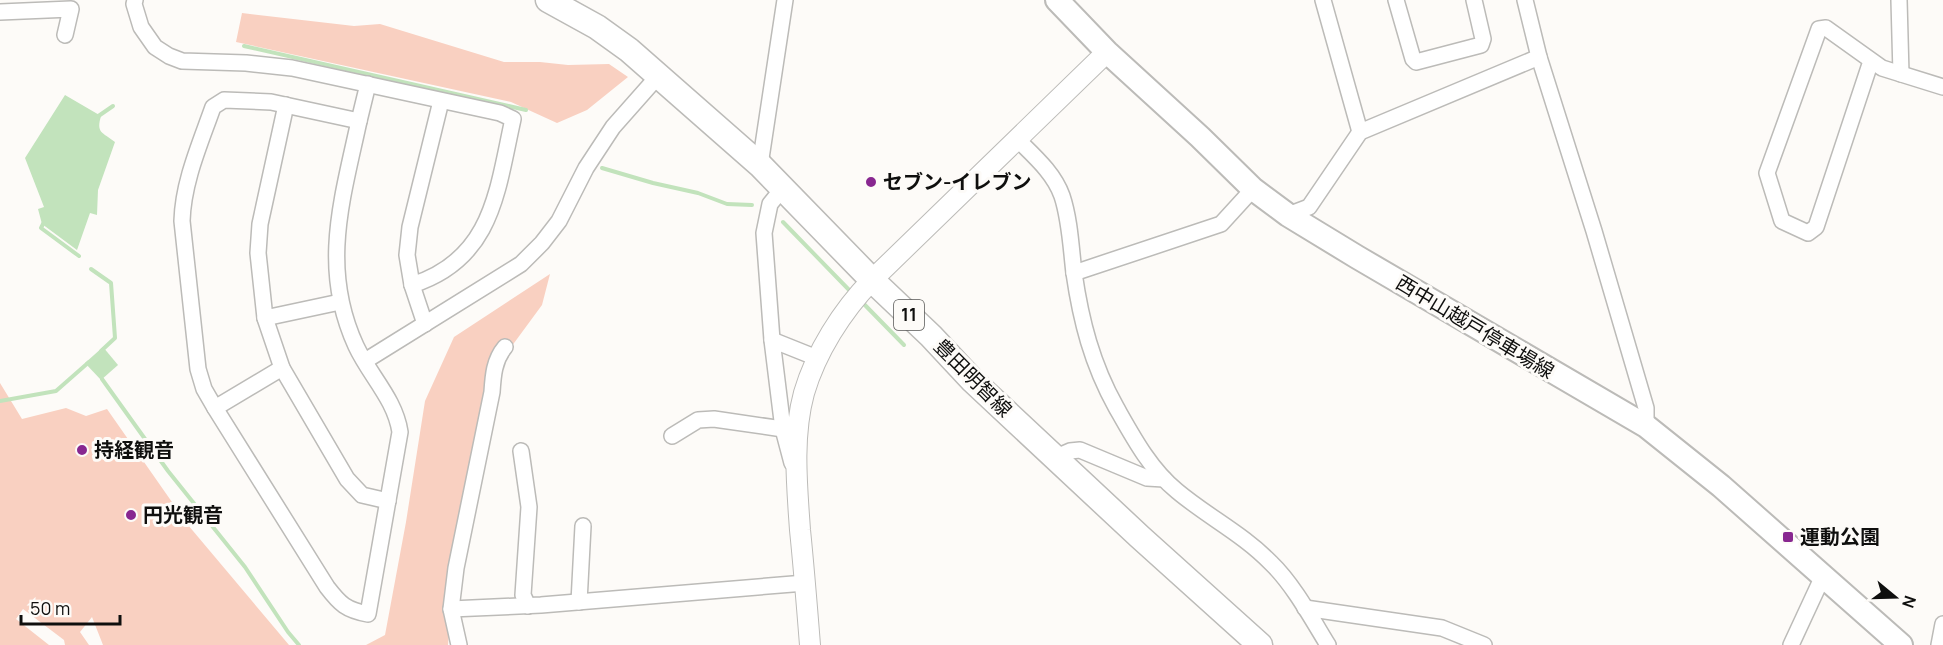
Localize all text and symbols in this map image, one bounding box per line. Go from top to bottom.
place label: セブン-イレブン [883,168,1031,195]
marker: セブン-イレブン [864,175,878,189]
street label: 西中山越戸停車場線 [1391,269,1559,384]
road number: 11 [894,300,924,330]
street label: 豊田明智線 [928,333,1018,423]
place label: 持経観音 [94,436,174,463]
marker: 持経観音 [75,443,89,457]
place label: 円光観音 [143,501,223,528]
marker: 円光観音 [124,508,138,522]
place label: 運動公園 [1800,523,1880,550]
marker: 運動公園 [1781,530,1795,544]
north arrow [1865,567,1925,627]
scale bar [21,588,120,626]
text: N [1897,593,1921,611]
text: 50 m [30,596,70,620]

